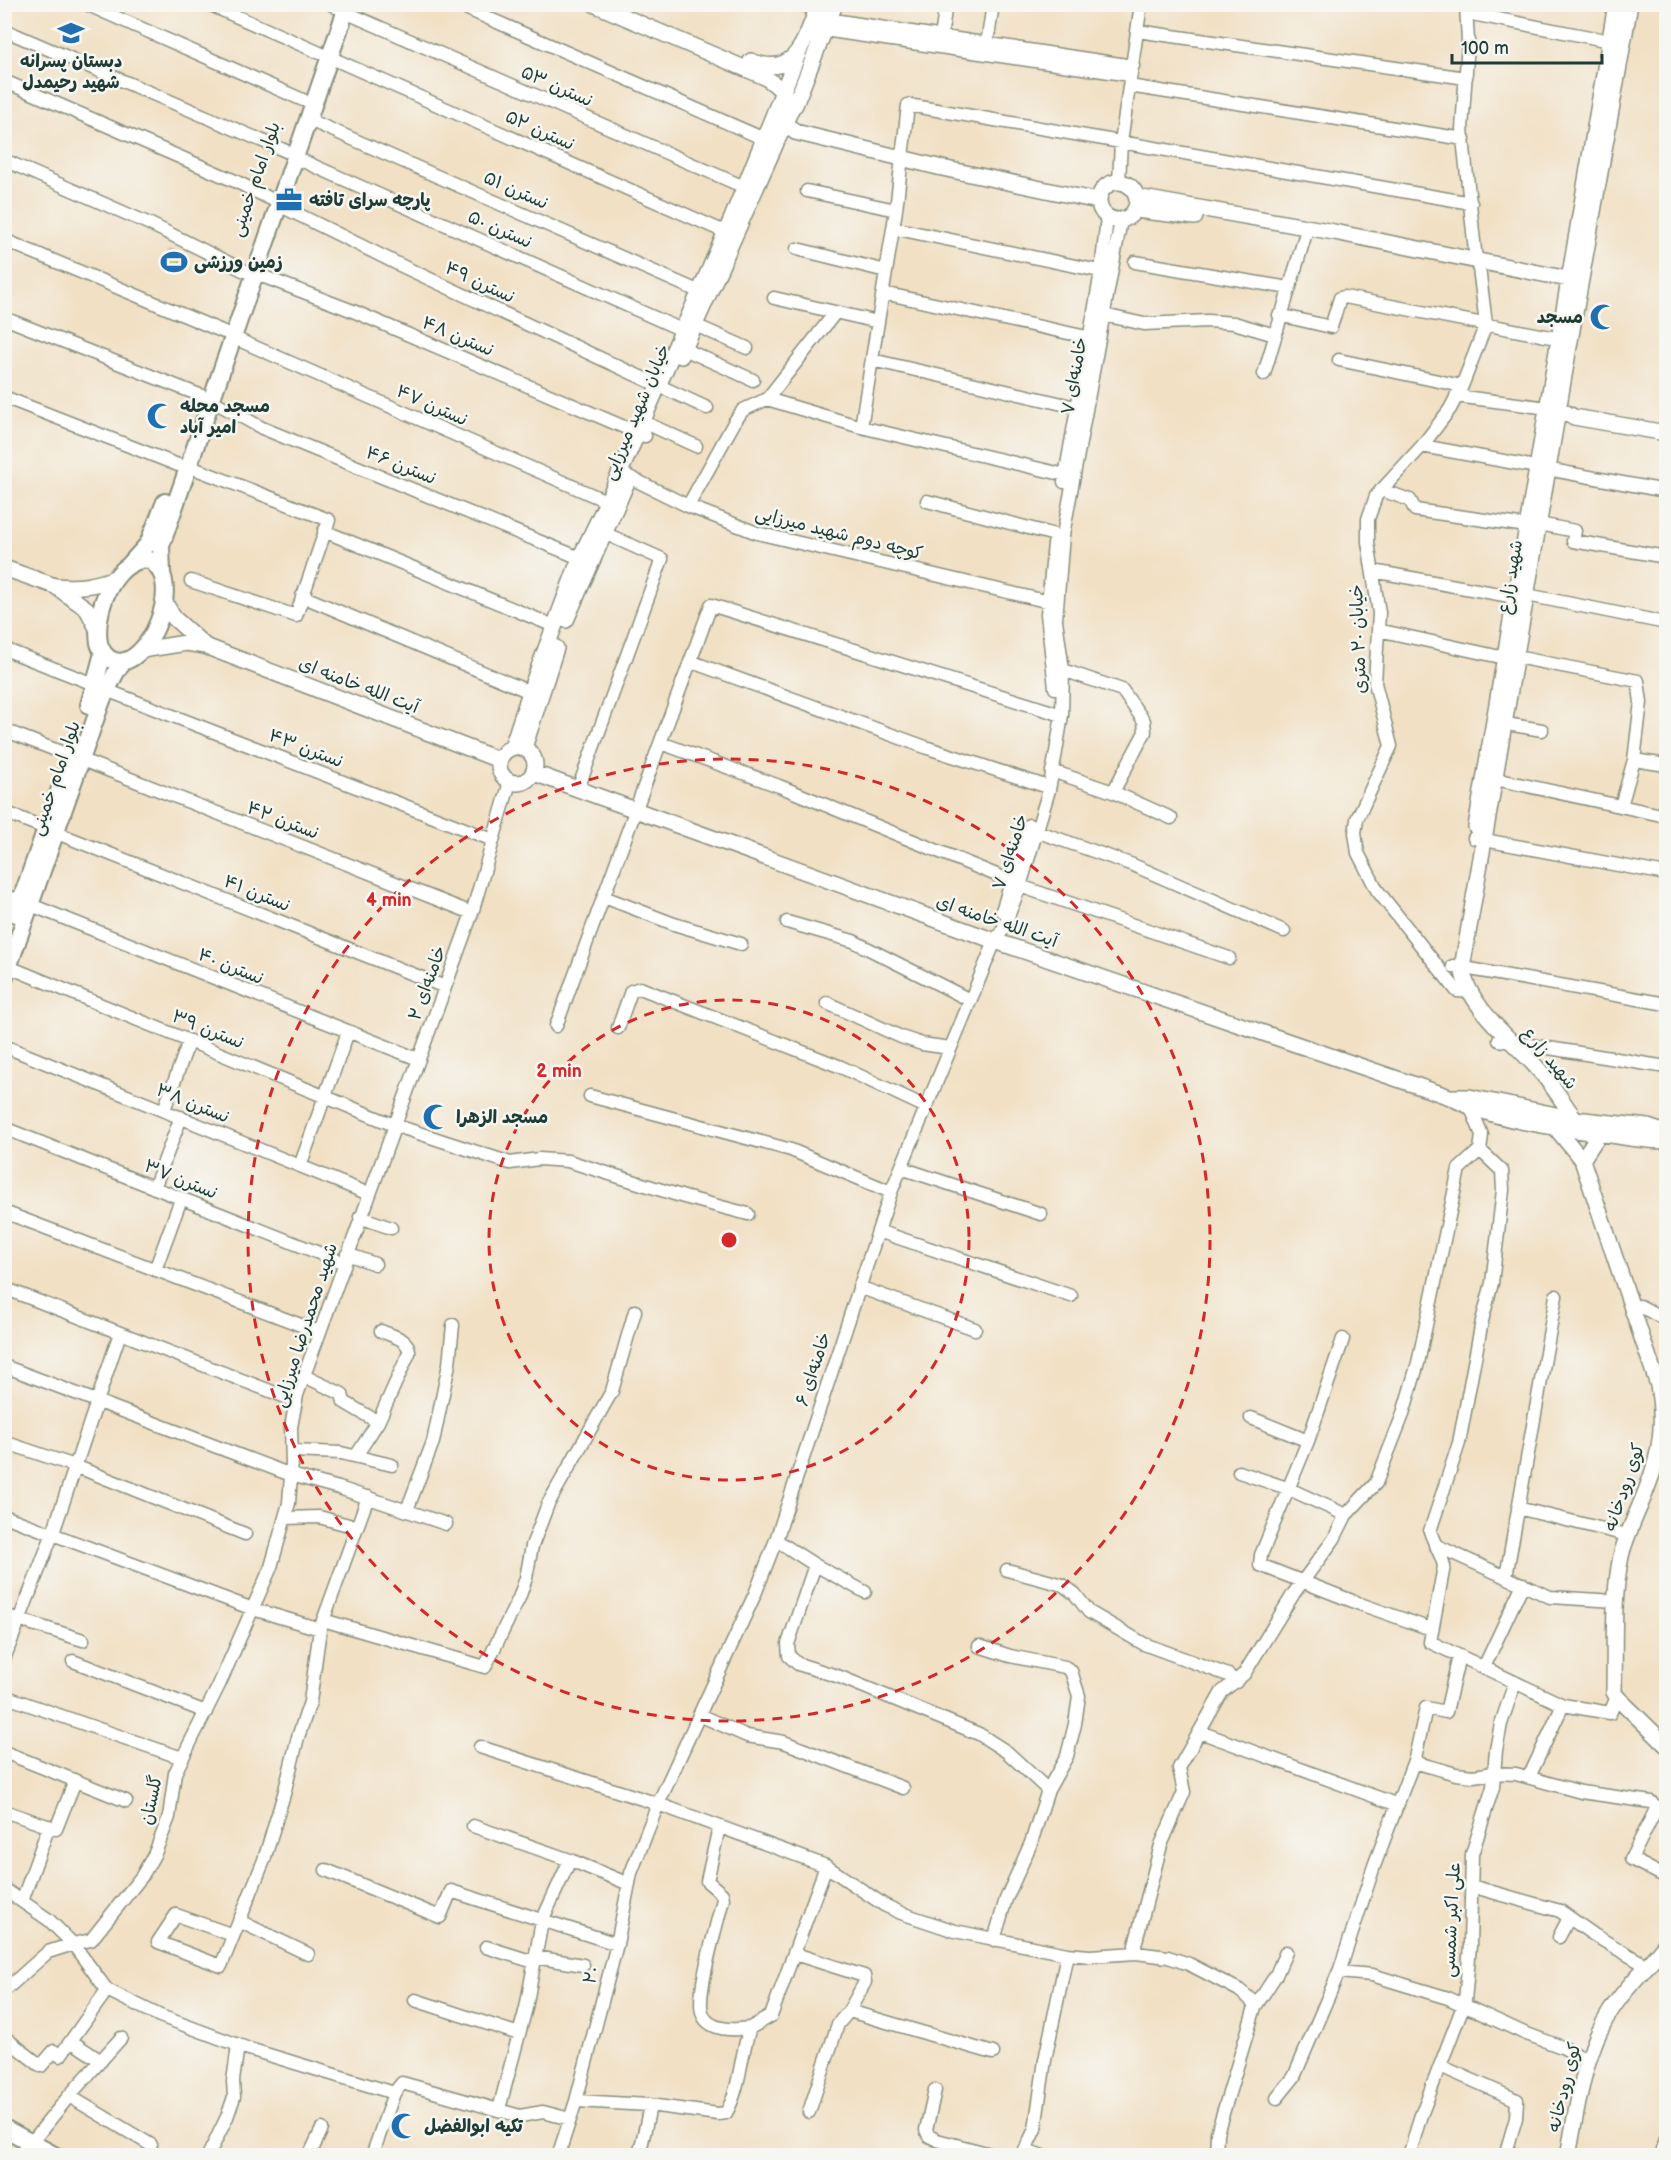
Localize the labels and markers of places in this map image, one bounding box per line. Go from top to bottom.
school or university icon: دبستان پسرانه شهید رحیمدل [56,18,86,48]
place label: دبستان پسرانه شهید رحیمدل [20,51,122,93]
office icon: پارچه سرای تافته [274,185,304,215]
place label: پارچه سرای تافته [309,190,431,212]
sports icon: زمین ورزشی [159,247,189,277]
place label: زمین ورزشی [194,252,283,274]
mosque icon: مسجد [1588,302,1618,332]
place label: مسجد [1537,307,1583,328]
place label: مسجد محله امیر آباد [180,396,270,438]
mosque icon: مسجد محله امیر آباد [145,401,175,431]
mosque icon: مسجد الزهرا [421,1102,451,1132]
place label: مسجد الزهرا [456,1107,548,1128]
centre of rings [719,1230,739,1250]
mosque icon: تکیه ابوالفضل [389,2111,419,2141]
place label: تکیه ابوالفضل [424,2116,524,2137]

